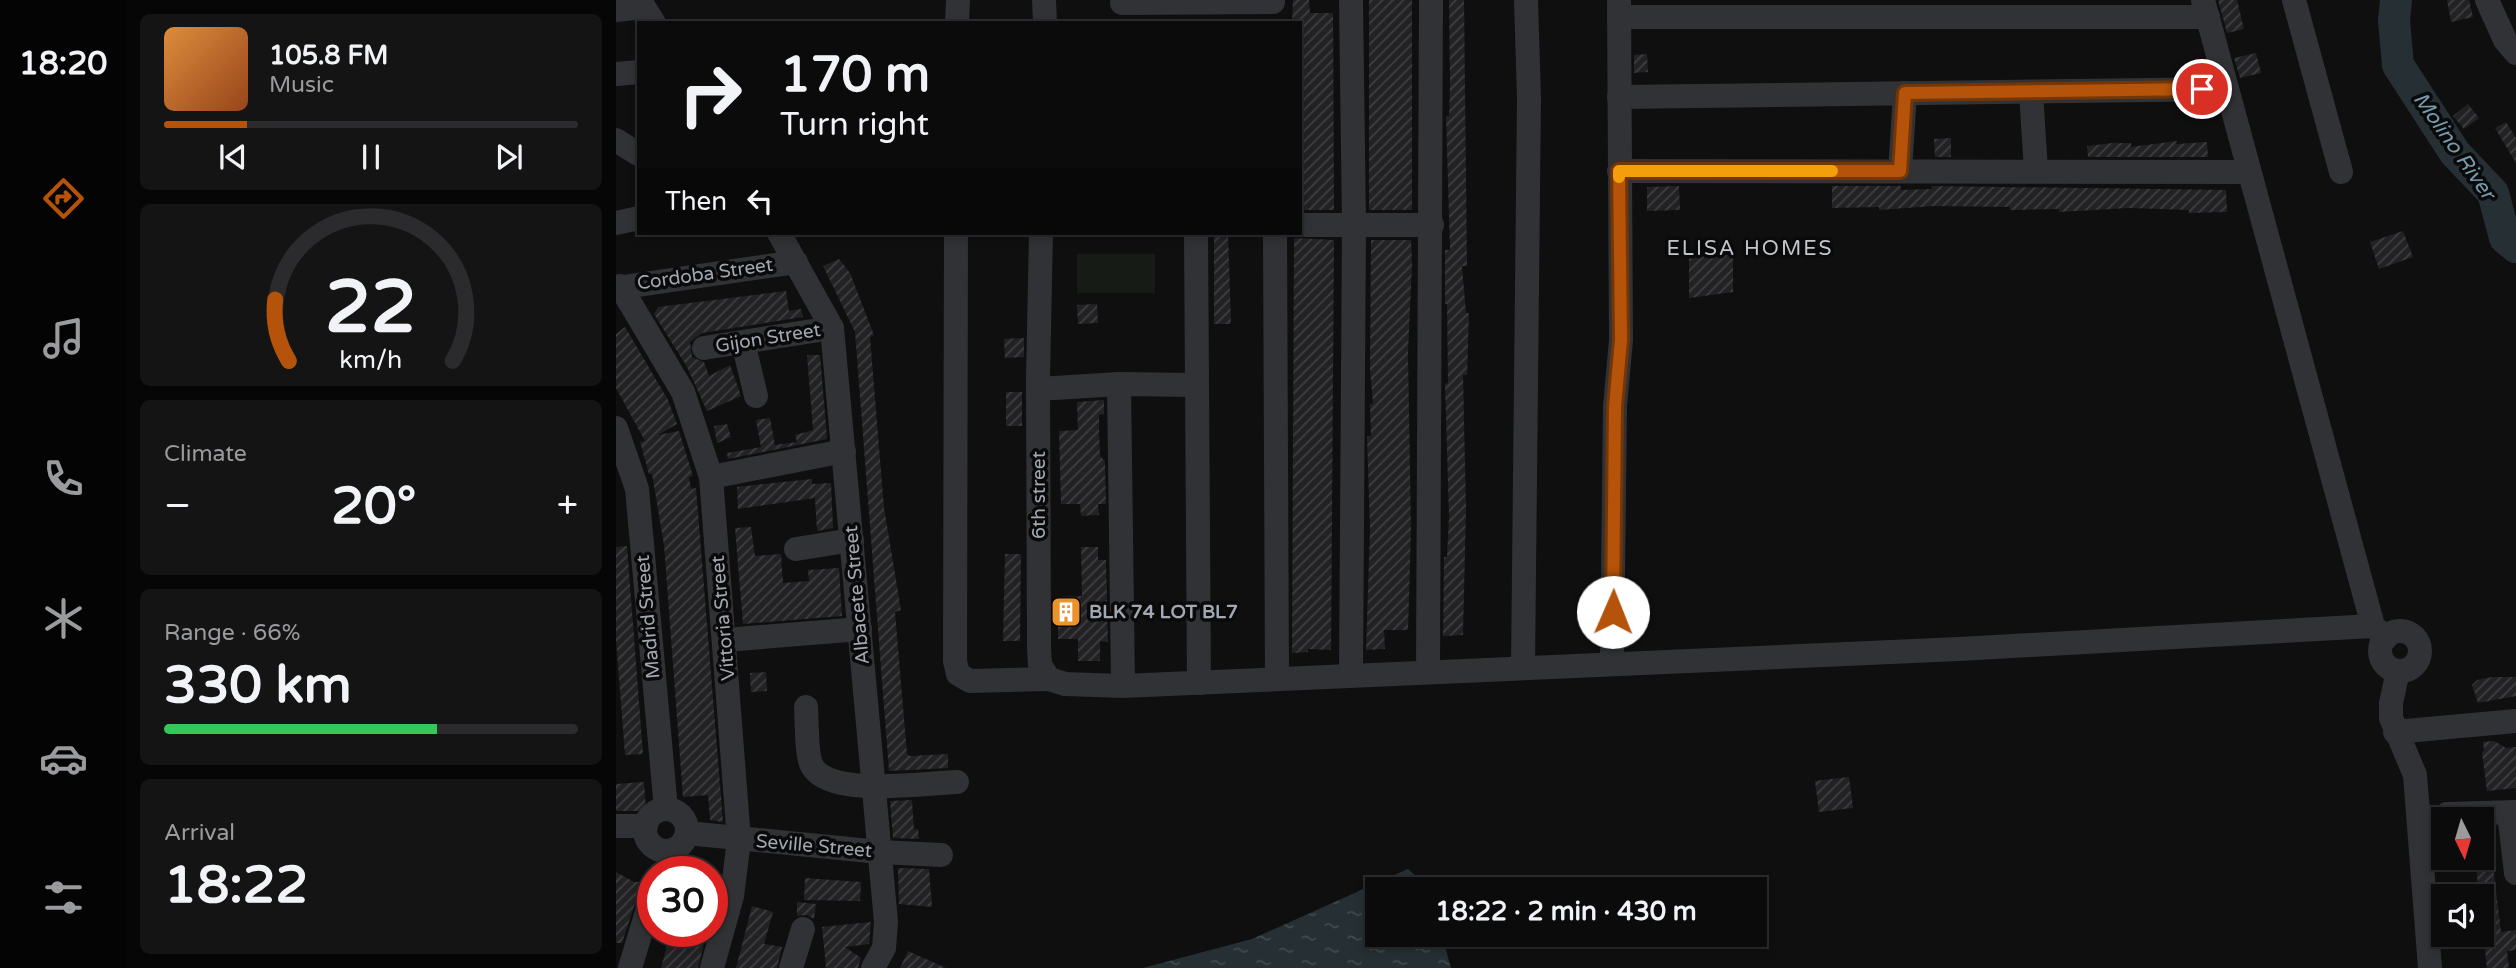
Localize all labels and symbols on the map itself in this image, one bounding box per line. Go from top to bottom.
pin [2172,59,2232,119]
water label: Molino River [2408,87,2502,207]
district label: ELISA HOMES [1666,236,1834,261]
street label: Cordoba Street [636,254,774,294]
street label: Gijon Street [714,319,822,357]
street label: 6th street [1028,451,1050,539]
street label: Albacete Street [840,525,874,665]
street label: Madrid Street [632,554,664,680]
street label: Vittoria Street [707,554,739,682]
position arrow [1576,575,1650,649]
building icon: BLK 74 LOT BL7 [1049,595,1083,629]
place label: BLK 74 LOT BL7 [1089,601,1238,623]
north arrow [2431,807,2494,870]
street label: Seville Street [755,830,873,862]
speed limit sign: 30 [637,856,728,947]

